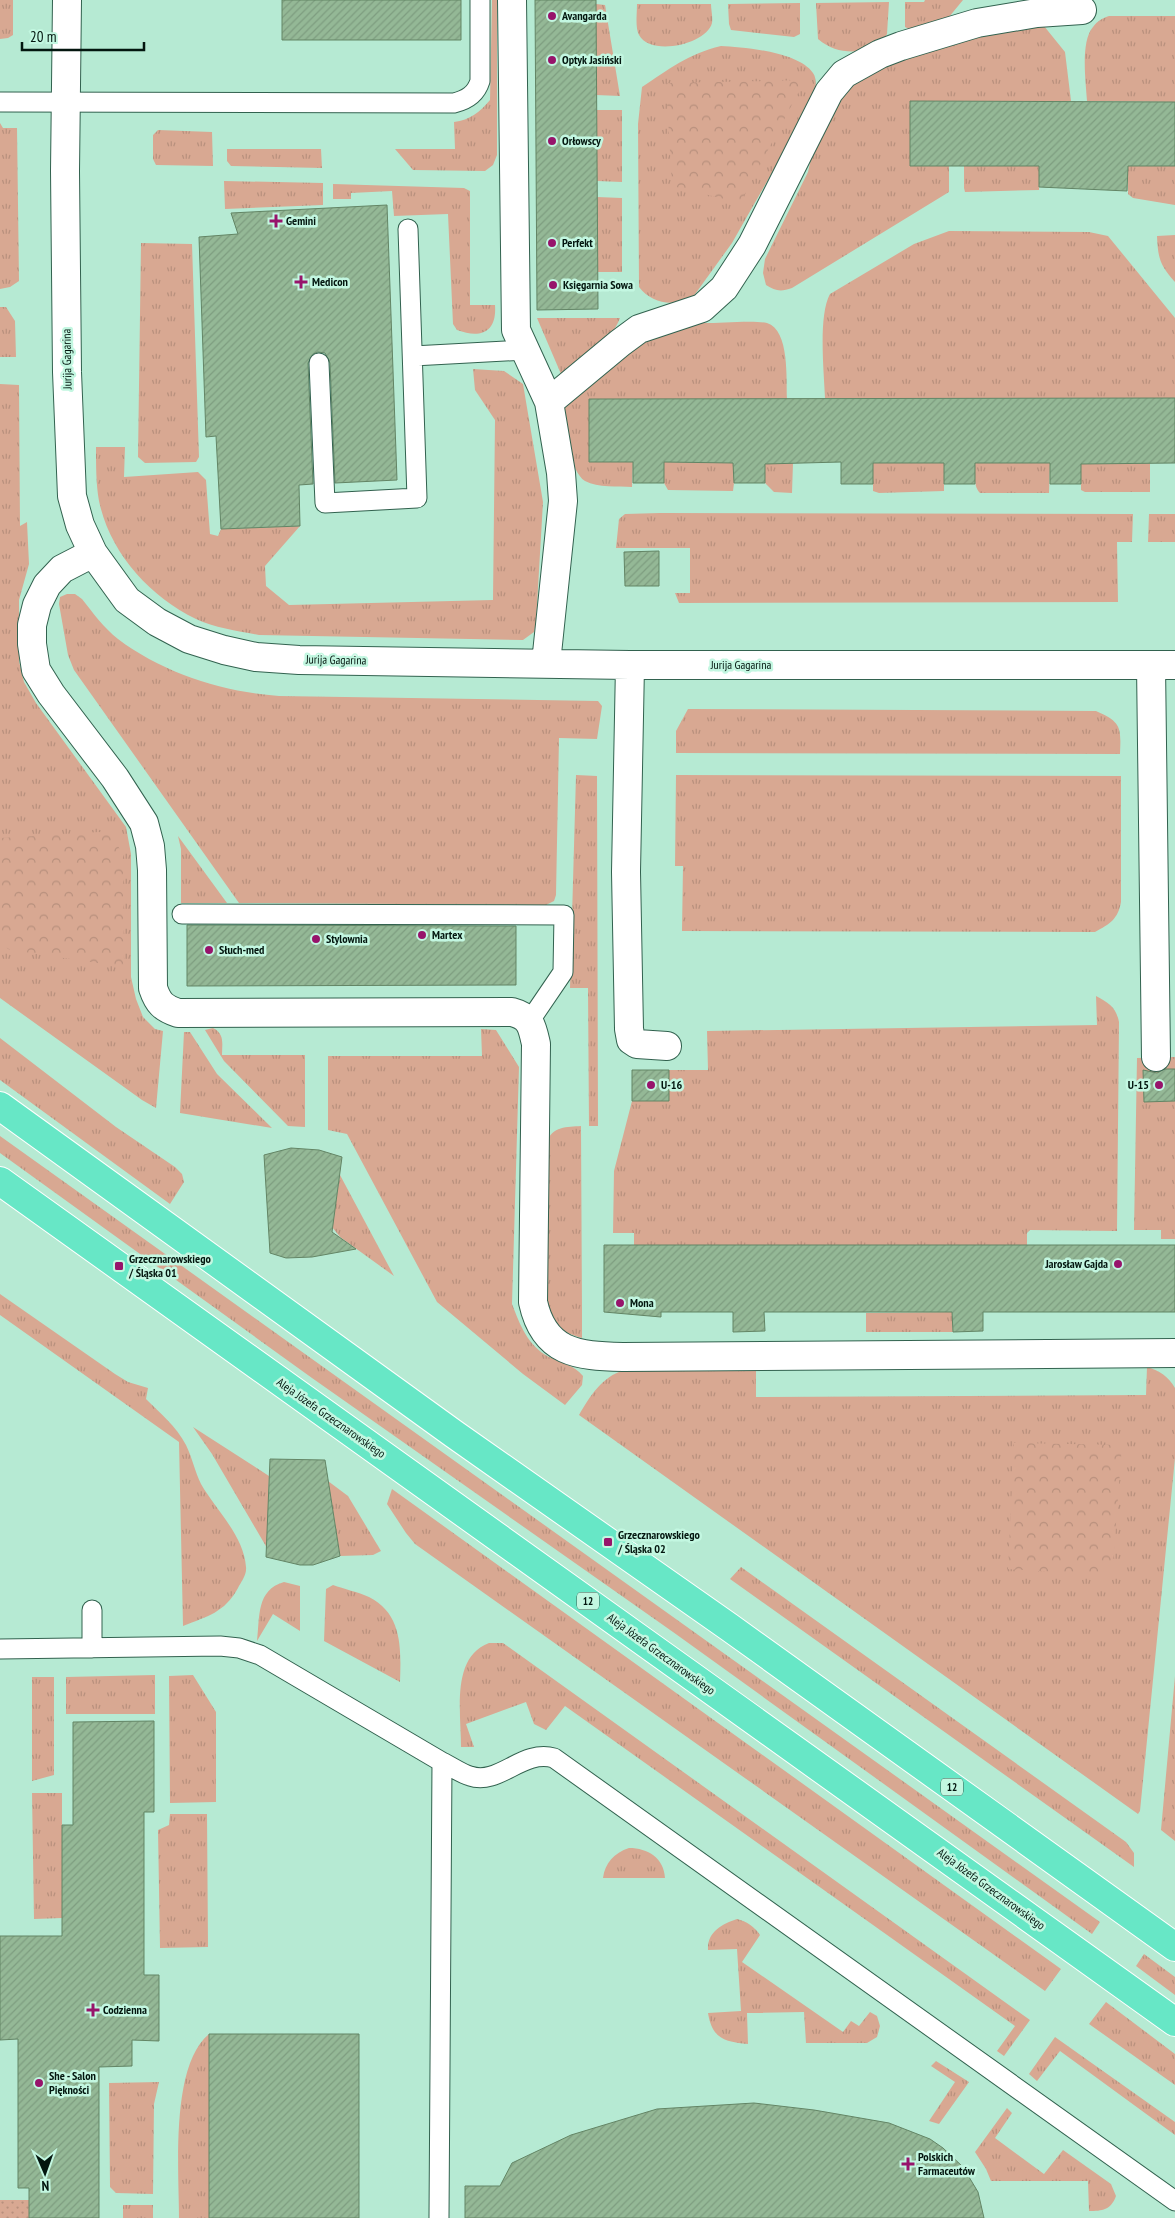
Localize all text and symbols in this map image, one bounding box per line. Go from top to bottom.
place label: Avangarda [561,8,607,23]
marker: Avangarda [546,10,558,22]
scale bar [22,20,145,52]
text: 20 m [30,27,56,46]
place label: Optyk Jasiński [562,52,622,67]
marker: Optyk Jasiński [546,54,558,66]
place label: Orłowscy [562,133,601,148]
marker: Orłowscy [546,135,558,147]
place label: Gemini [286,213,316,228]
marker: Gemini [270,215,282,227]
place label: Perfekt [562,235,593,250]
marker: Perfekt [546,237,558,249]
place label: Medicon [312,274,348,289]
marker: Medicon [294,275,308,289]
place label: Księgarnia Sowa [563,277,633,292]
marker: Księgarnia Sowa [547,279,559,291]
street label: Jurija Gagarina [58,328,75,390]
street label: Jurija Gagarina [305,651,367,668]
street label: Jurija Gagarina [710,657,771,672]
place label: Martex [432,927,463,942]
marker: Martex [416,929,428,941]
place label: Stylownia [326,931,368,946]
marker: Stylownia [310,933,322,945]
place label: Słuch-med [219,942,264,957]
marker: Słuch-med [203,944,215,956]
place label: U-16 [661,1077,682,1092]
place label: U-15 [1128,1077,1149,1092]
marker: U-16 [645,1079,657,1091]
marker: U-15 [1153,1079,1165,1091]
place label: Grzecznarowskiego / Śląska 01 [128,1251,211,1280]
place label: Jarosław Gajda [1044,1256,1108,1271]
marker: Jarosław Gajda [1112,1258,1124,1270]
marker: Grzecznarowskiego / Śląska 01 [113,1260,125,1272]
place label: Mona [630,1295,654,1310]
marker: Mona [614,1297,626,1309]
street label: Aleja Józefa Grzecznarowskiego [274,1374,389,1461]
place label: Grzecznarowskiego / Śląska 02 [617,1527,700,1556]
marker: Grzecznarowskiego / Śląska 02 [602,1536,614,1548]
road number: 12 [577,1592,599,1610]
street label: Aleja Józefa Grzecznarowskiego [604,1609,718,1698]
road number: 12 [941,1778,963,1795]
street label: Aleja Józefa Grzecznarowskiego [934,1844,1048,1933]
place label: Codzienna [103,2002,147,2017]
marker: Codzienna [87,2004,99,2016]
place label: She - Salon Piękności [49,2068,96,2097]
marker: She - Salon Piękności [33,2077,45,2089]
north arrow [20,2148,70,2198]
place label: Polskich Farmaceutów [918,2149,976,2178]
marker: Polskich Farmaceutów [902,2158,914,2170]
text: N [41,2177,50,2195]

